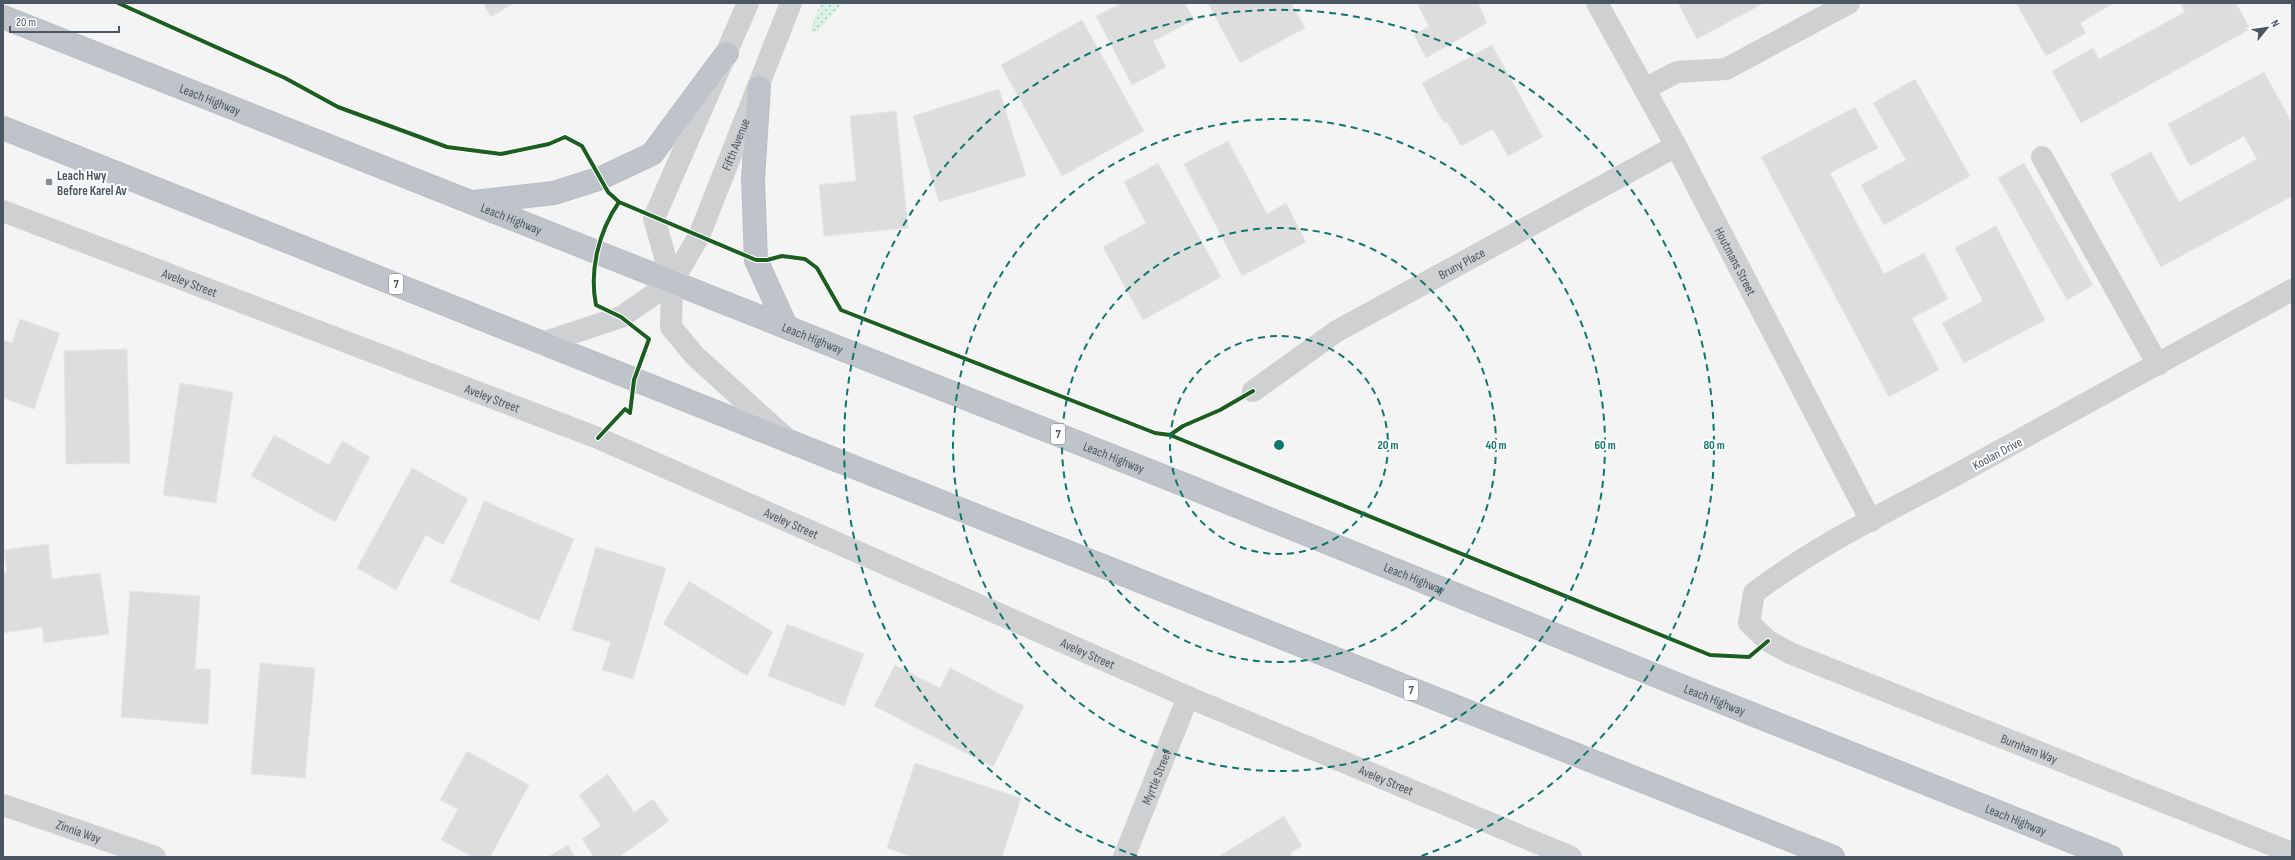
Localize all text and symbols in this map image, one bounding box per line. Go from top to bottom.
scale bar [10,8,119,34]
north arrow [2247,8,2287,48]
text: 20 m [16,15,36,30]
text: N [2268,18,2282,29]
street label: Leach Highway [177,81,243,119]
street label: Fifth Avenue [719,116,754,173]
place label: Leach Hwy Before Karel Av [57,168,127,199]
marker: Leach Hwy Before Karel Av [44,177,54,187]
street label: Leach Highway [478,200,544,239]
street label: Houtmans Street [1711,225,1759,298]
street label: Bruny Place [1436,245,1488,283]
street label: Aveley Street [159,265,219,301]
road number: 7 [389,274,403,294]
street label: Leach Highway [779,319,845,358]
street label: Aveley Street [461,381,522,416]
road number: 7 [1051,424,1065,444]
street label: Koolan Drive [1970,434,2025,474]
centre of rings [1272,438,1286,452]
text: 20 m [1378,438,1398,453]
text: 40 m [1485,438,1507,453]
text: 60 m [1594,438,1616,453]
text: 80 m [1703,438,1725,453]
street label: Leach Highway [1081,439,1147,477]
street label: Aveley Street [760,504,821,543]
street label: Leach Highway [1381,559,1447,598]
street label: Aveley Street [1057,635,1117,673]
road number: 7 [1404,680,1418,700]
street label: Leach Highway [1682,681,1748,720]
street label: Burnham Way [1998,731,2060,768]
street label: Myrtle Street [1139,748,1175,807]
street label: Aveley Street [1355,762,1416,799]
street label: Leach Highway [1983,801,2049,840]
street label: Zinnia Way [54,817,103,847]

